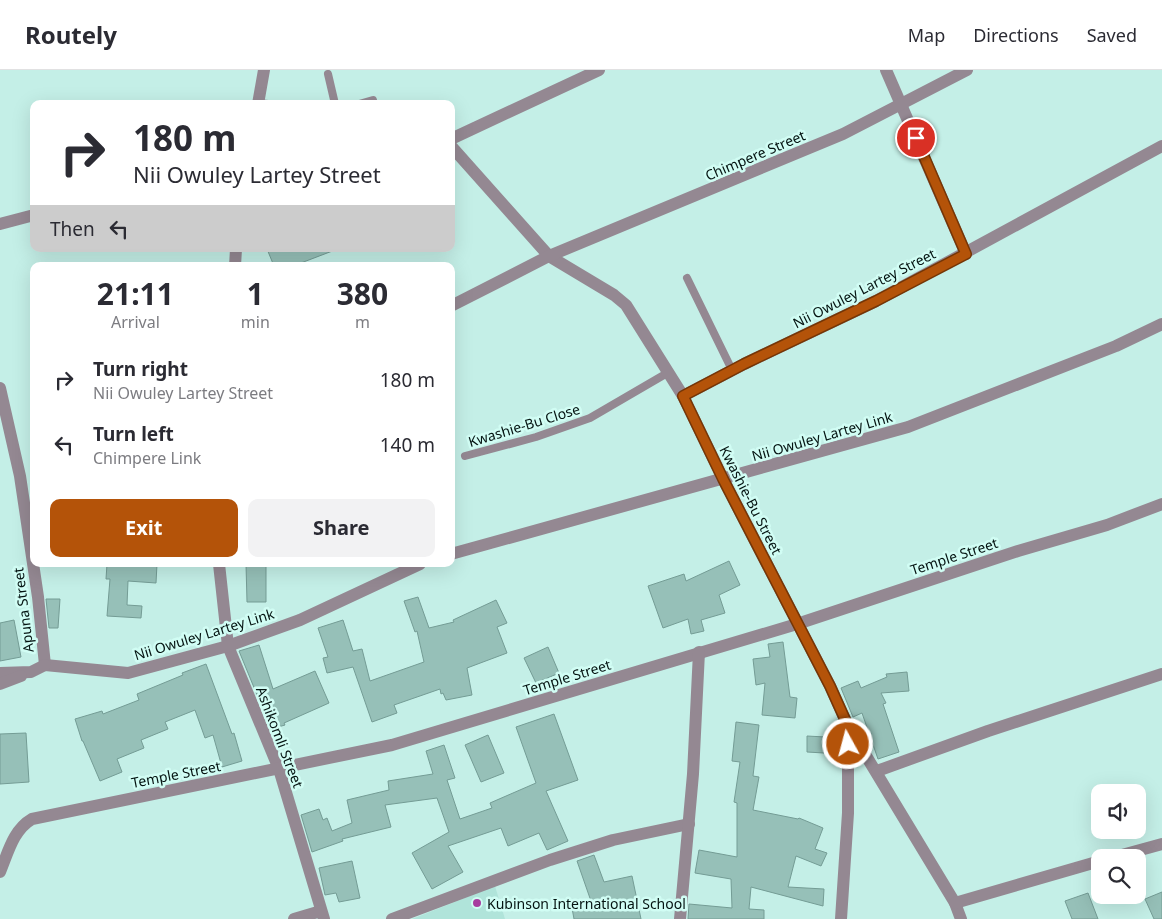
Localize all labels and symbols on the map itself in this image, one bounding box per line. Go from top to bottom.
pin [895,117,937,159]
street label: Chimpere Street [702,125,808,185]
street label: Nii Owuley Lartey Street [789,244,939,332]
street label: Kwashie-Bu Close [466,399,582,451]
street label: Nii Owuley Lartey Link [749,407,895,465]
street label: Kwashie-Bu Street [715,442,787,558]
street label: Temple Street [908,533,1000,579]
street label: Apuna Street [8,566,38,654]
street label: Nii Owuley Lartey Link [132,603,277,664]
street label: Temple Street [521,655,613,699]
street label: Ashikomli Street [252,684,308,790]
position arrow [821,717,873,769]
street label: Temple Street [130,756,222,792]
place label: Kubinson International School [487,894,686,913]
marker: Kubinson International School [471,897,483,909]

